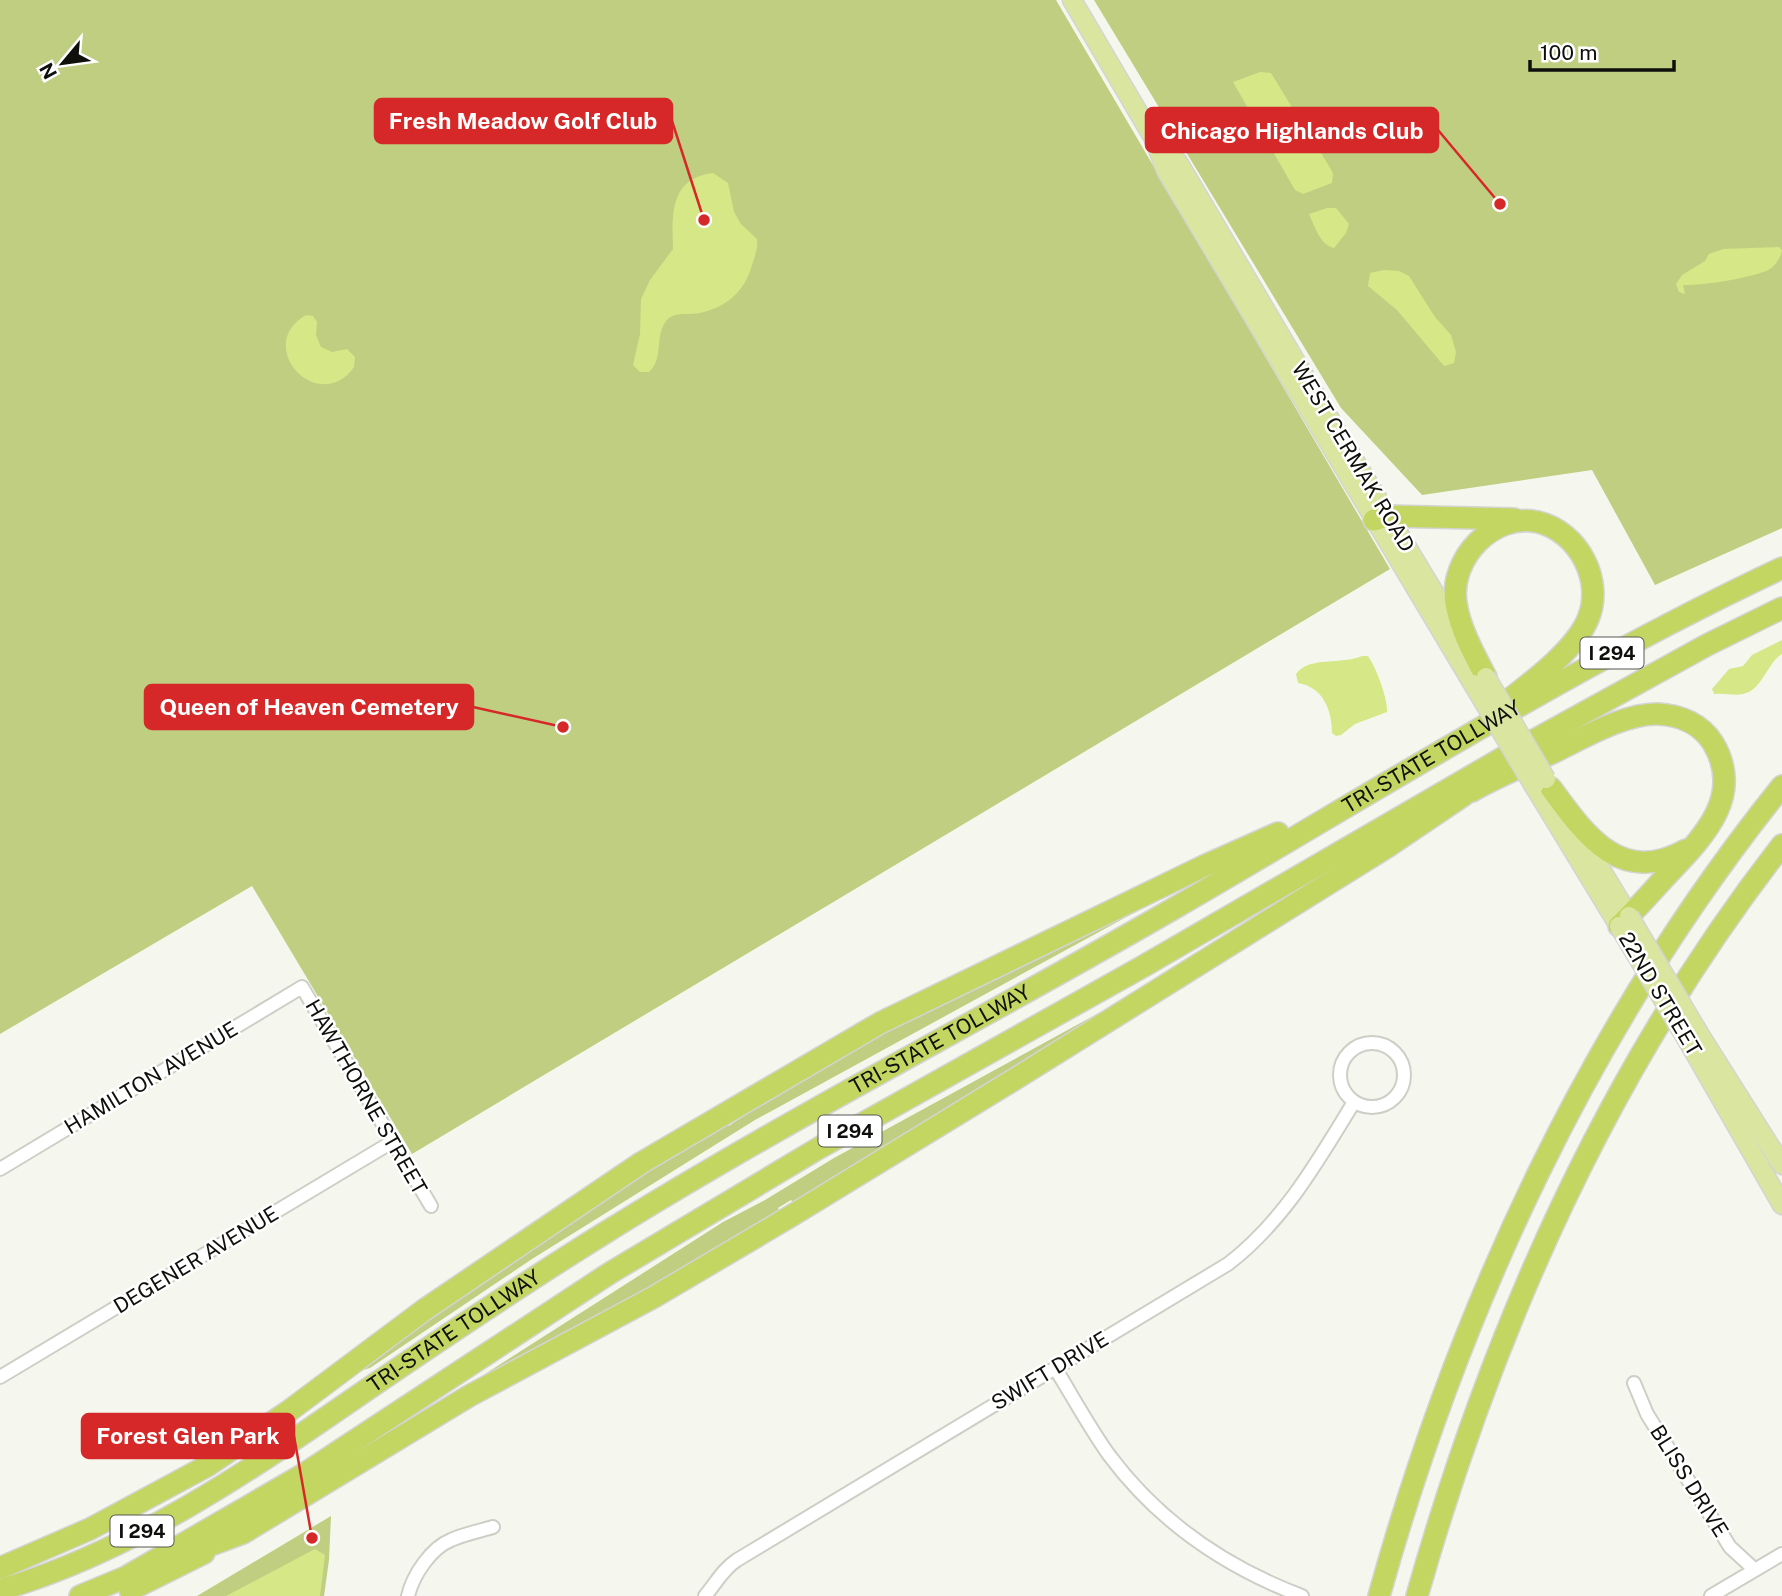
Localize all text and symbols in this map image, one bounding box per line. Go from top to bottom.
north arrow [28,28,98,98]
scale bar [1530,28,1674,72]
text: 100 m [1540,40,1597,65]
text: N [35,59,61,83]
callout: Fresh Meadow Golf Club [375,99,672,143]
text: Fresh Meadow Golf Club [389,107,657,134]
callout: Chicago Highlands Club [1146,108,1438,152]
text: Chicago Highlands Club [1160,117,1424,144]
street label: WEST CERMAK ROAD [1287,357,1420,556]
road number: I 294 [1580,638,1644,668]
callout: Queen of Heaven Cemetery [145,685,473,729]
text: Queen of Heaven Cemetery [159,693,459,720]
street label: TRI-STATE TOLLWAY [1338,694,1525,818]
street label: 22ND STREET [1614,927,1707,1060]
street label: TRI-STATE TOLLWAY [845,979,1035,1099]
street label: HAWTHORNE STREET [300,995,432,1199]
street label: HAMILTON AVENUE [60,1016,242,1139]
road number: I 294 [818,1116,882,1147]
street label: DEGENER AVENUE [109,1201,283,1319]
street label: TRI-STATE TOLLWAY [363,1264,545,1397]
street label: SWIFT DRIVE [987,1326,1113,1415]
callout: Forest Glen Park [82,1414,294,1458]
street label: BLISS DRIVE [1645,1420,1734,1541]
text: Forest Glen Park [96,1422,280,1449]
road number: I 294 [110,1516,174,1546]

